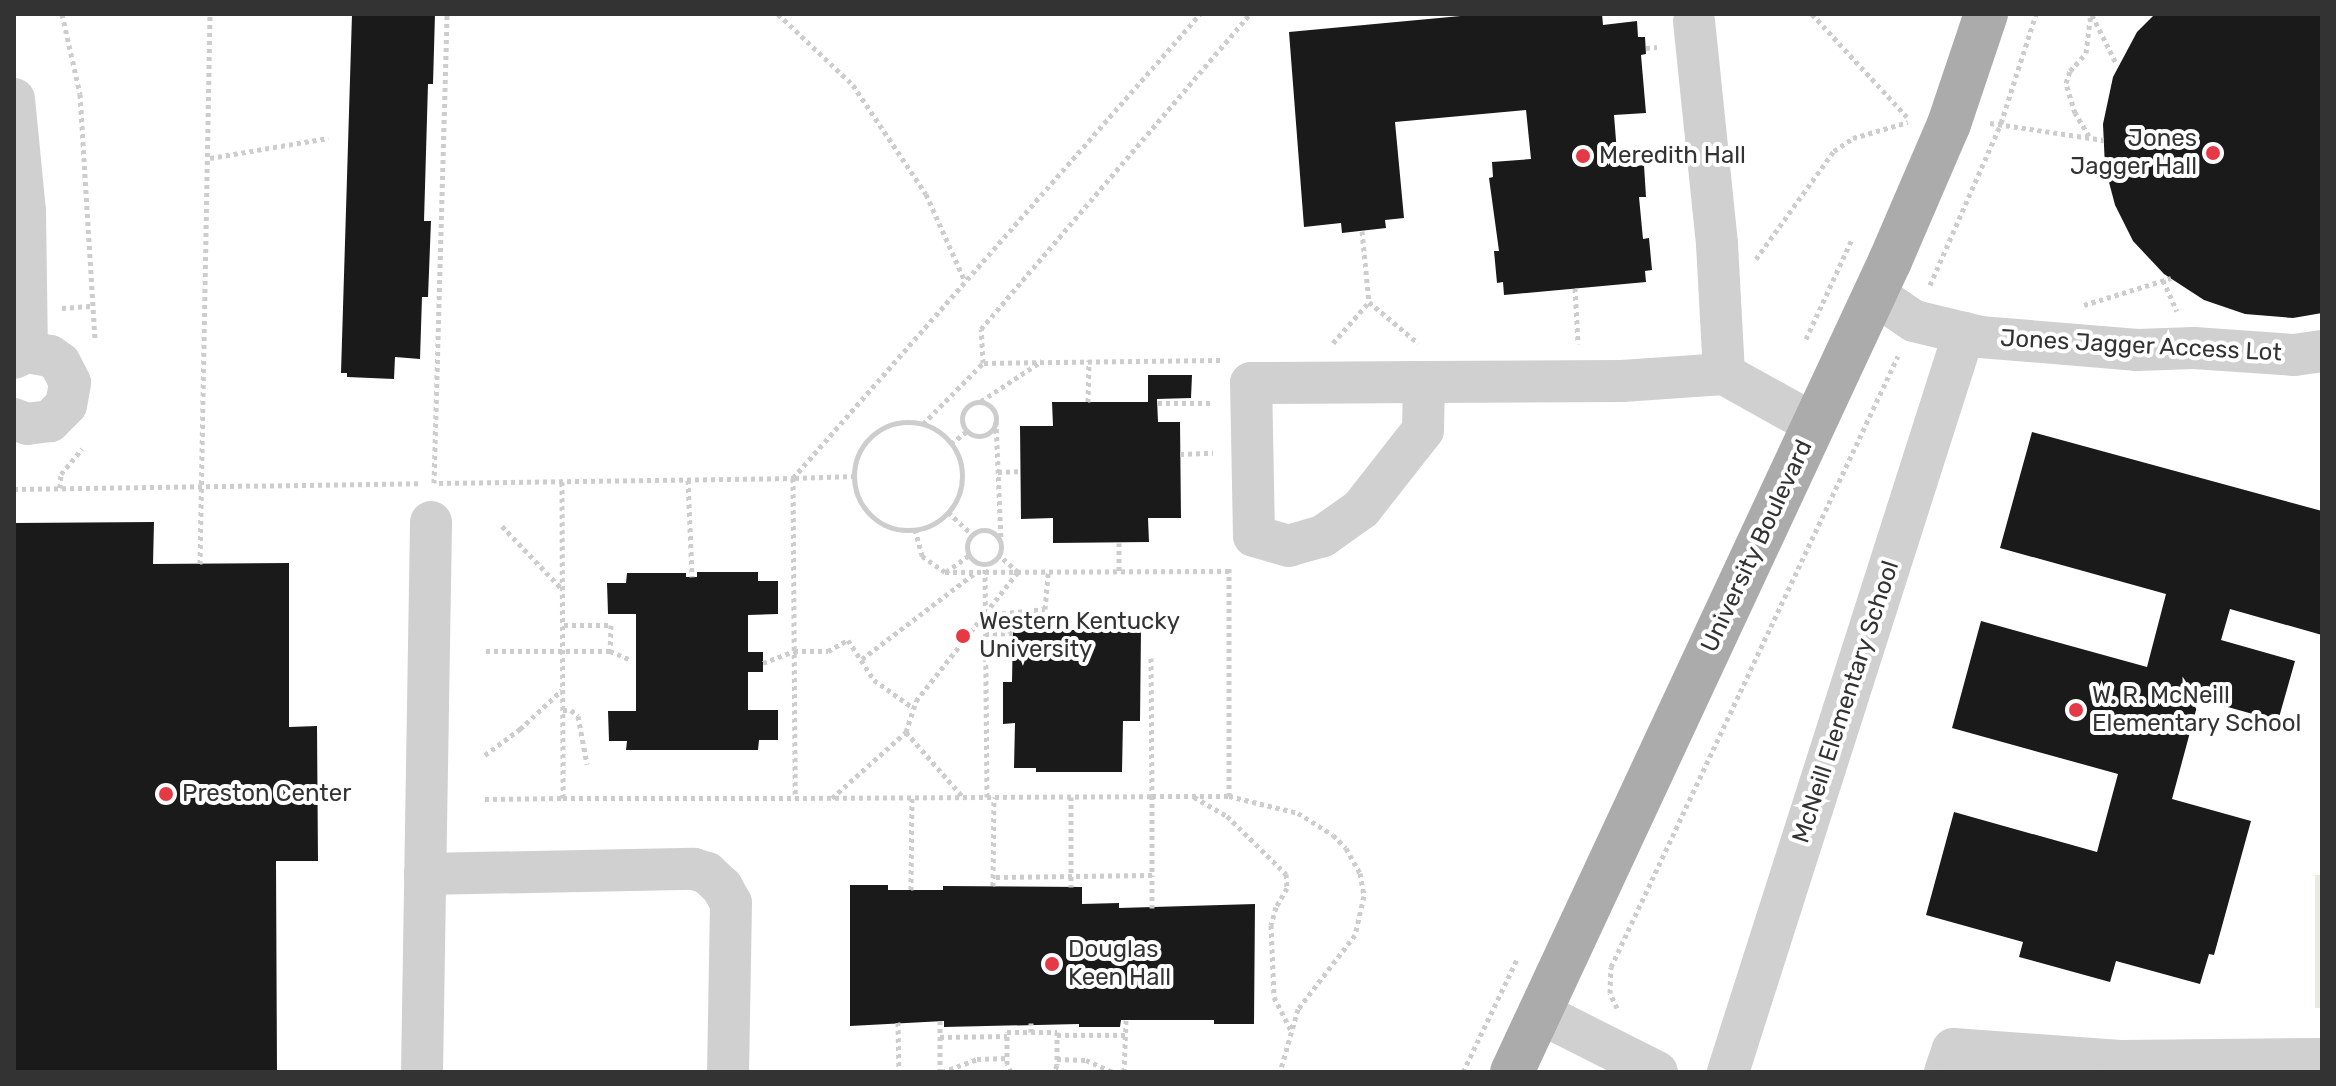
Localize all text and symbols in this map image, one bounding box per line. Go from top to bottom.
place label: Jones Jagger Hall [2069,125,2197,181]
place label: Meredith Hall [1599,142,1746,170]
marker: Jones Jagger Hall [2204,144,2222,162]
marker: Meredith Hall [1574,147,1592,165]
street label: Jones Jagger Access Lot [1999,324,2283,368]
street label: University Boulevard [1695,435,1819,657]
street label: McNeill Elementary School [1787,557,1905,847]
place label: Western Kentucky University [979,608,1180,664]
marker: Western Kentucky University [954,627,972,645]
place label: W. R. McNeill Elementary School [2092,682,2302,738]
marker: W. R. McNeill Elementary School [2067,701,2085,719]
place label: Preston Center [182,780,351,808]
marker: Preston Center [157,785,175,803]
place label: Douglas Keen Hall [1068,936,1171,992]
marker: Douglas Keen Hall [1043,955,1061,973]

